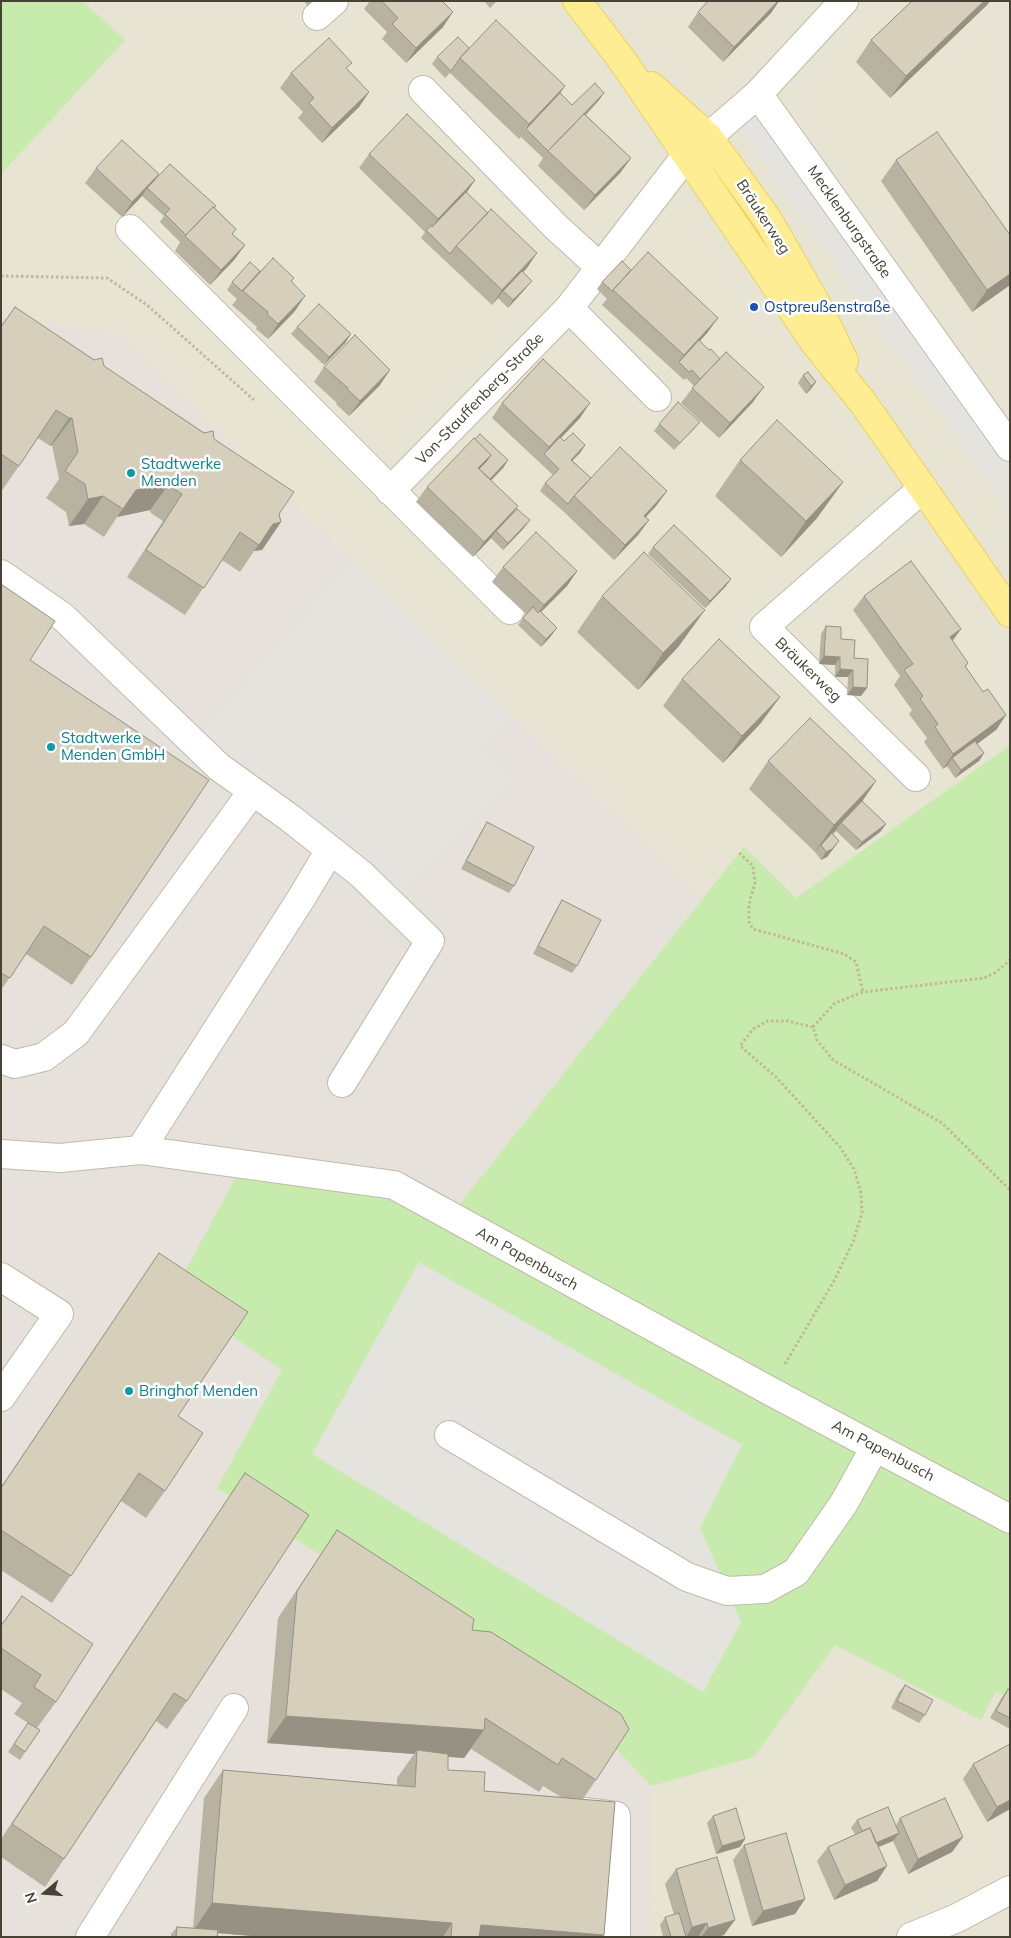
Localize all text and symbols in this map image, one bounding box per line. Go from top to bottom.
street label: Mecklenburgstraße [803,162,895,282]
street label: Bräukerweg [732,176,794,258]
place label: Ostpreußenstraße [764,298,890,316]
marker: Ostpreußenstraße [748,301,760,313]
street label: Von-Stauffenberg-Straße [412,329,548,469]
place label: Stadtwerke Menden [141,455,221,490]
marker: Stadtwerke Menden [125,467,137,479]
street label: Bräukerweg [771,634,845,706]
place label: Stadtwerke Menden GmbH [61,729,165,764]
marker: Stadtwerke Menden GmbH [45,741,57,753]
street label: Am Papenbusch [473,1224,581,1294]
place label: Bringhof Menden [139,1382,258,1400]
marker: Bringhof Menden [123,1385,135,1397]
street label: Am Papenbusch [829,1416,937,1486]
north arrow [20,1868,70,1918]
text: N [21,1890,41,1905]

